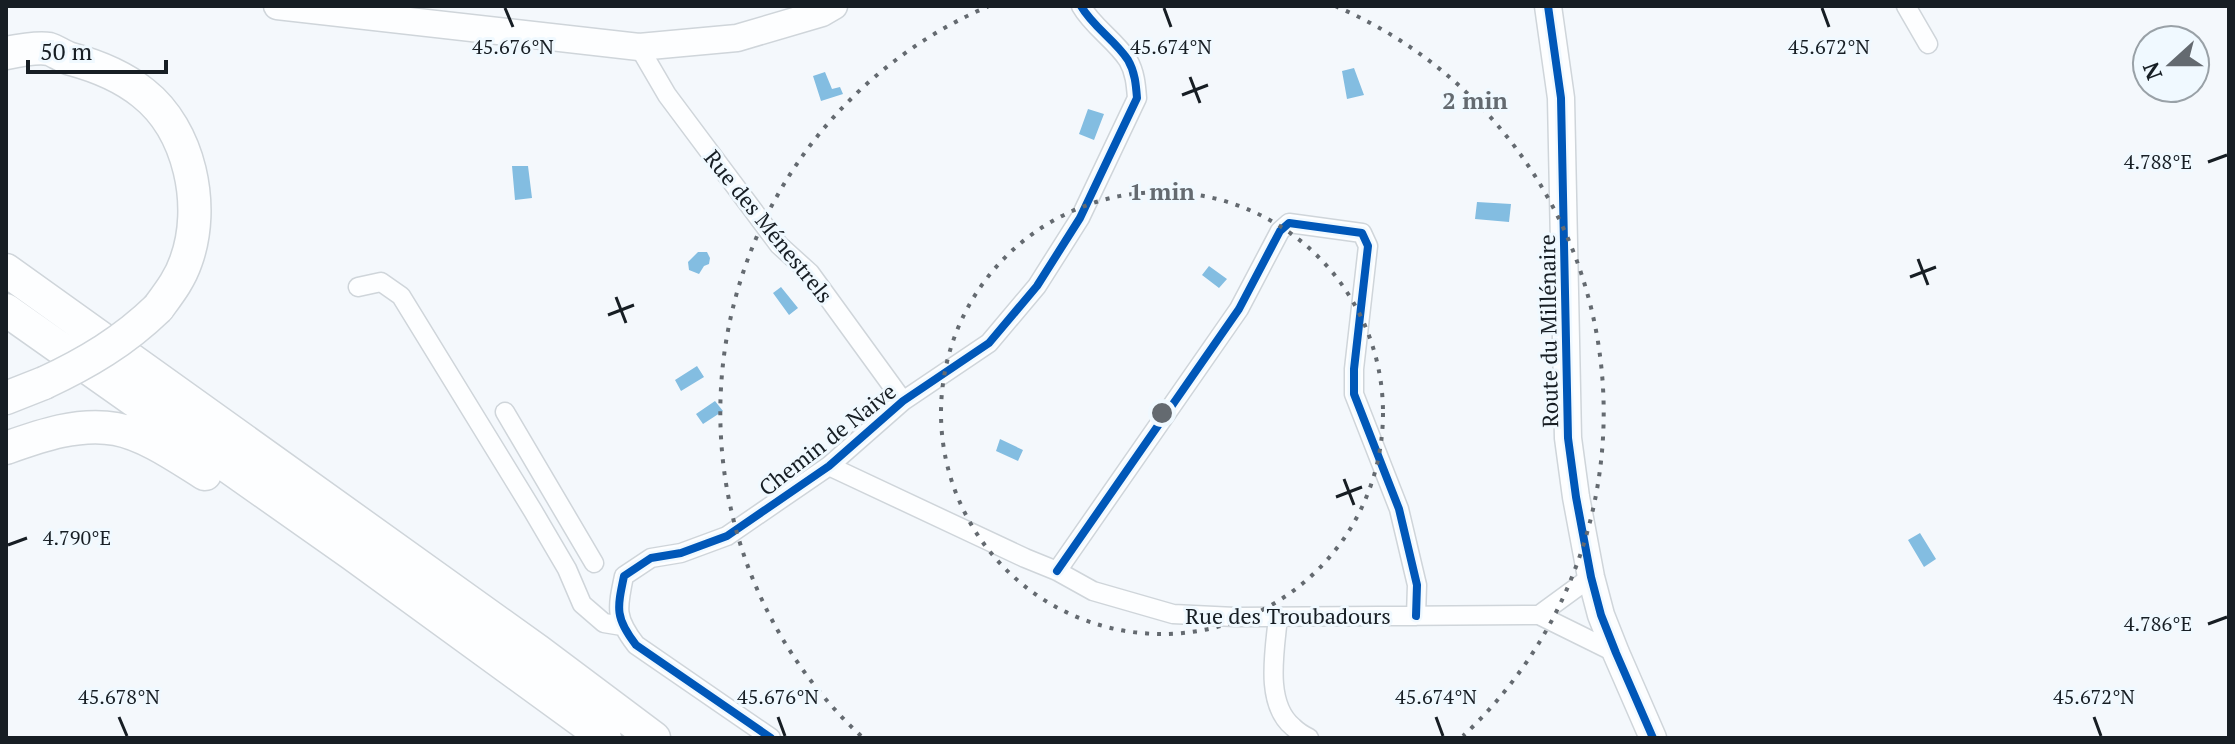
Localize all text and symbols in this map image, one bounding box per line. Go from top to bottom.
scale bar [28,24,166,74]
north arrow [2131,24,2211,104]
text: 45.676°N [472,33,554,60]
text: 45.674°N [1130,33,1212,60]
text: 45.672°N [1788,33,1870,60]
text: 50 m [40,35,92,67]
text: N [2135,58,2168,84]
text: 2 min [1442,84,1508,116]
street label: Rue des Ménestrels [698,144,840,308]
text: 4.788°E [2124,148,2192,175]
text: 1 min [1129,175,1195,207]
street label: Route du Millénaire [1532,234,1564,428]
street label: Chemin de Naive [752,376,902,502]
centre of rings [1148,399,1176,427]
text: 4.790°E [43,524,111,551]
street label: Rue des Troubadours [1185,601,1391,630]
text: 4.786°E [2124,610,2192,637]
text: 45.678°N [78,683,160,710]
text: 45.676°N [737,683,819,710]
text: 45.674°N [1395,683,1477,710]
text: 45.672°N [2053,683,2135,710]

